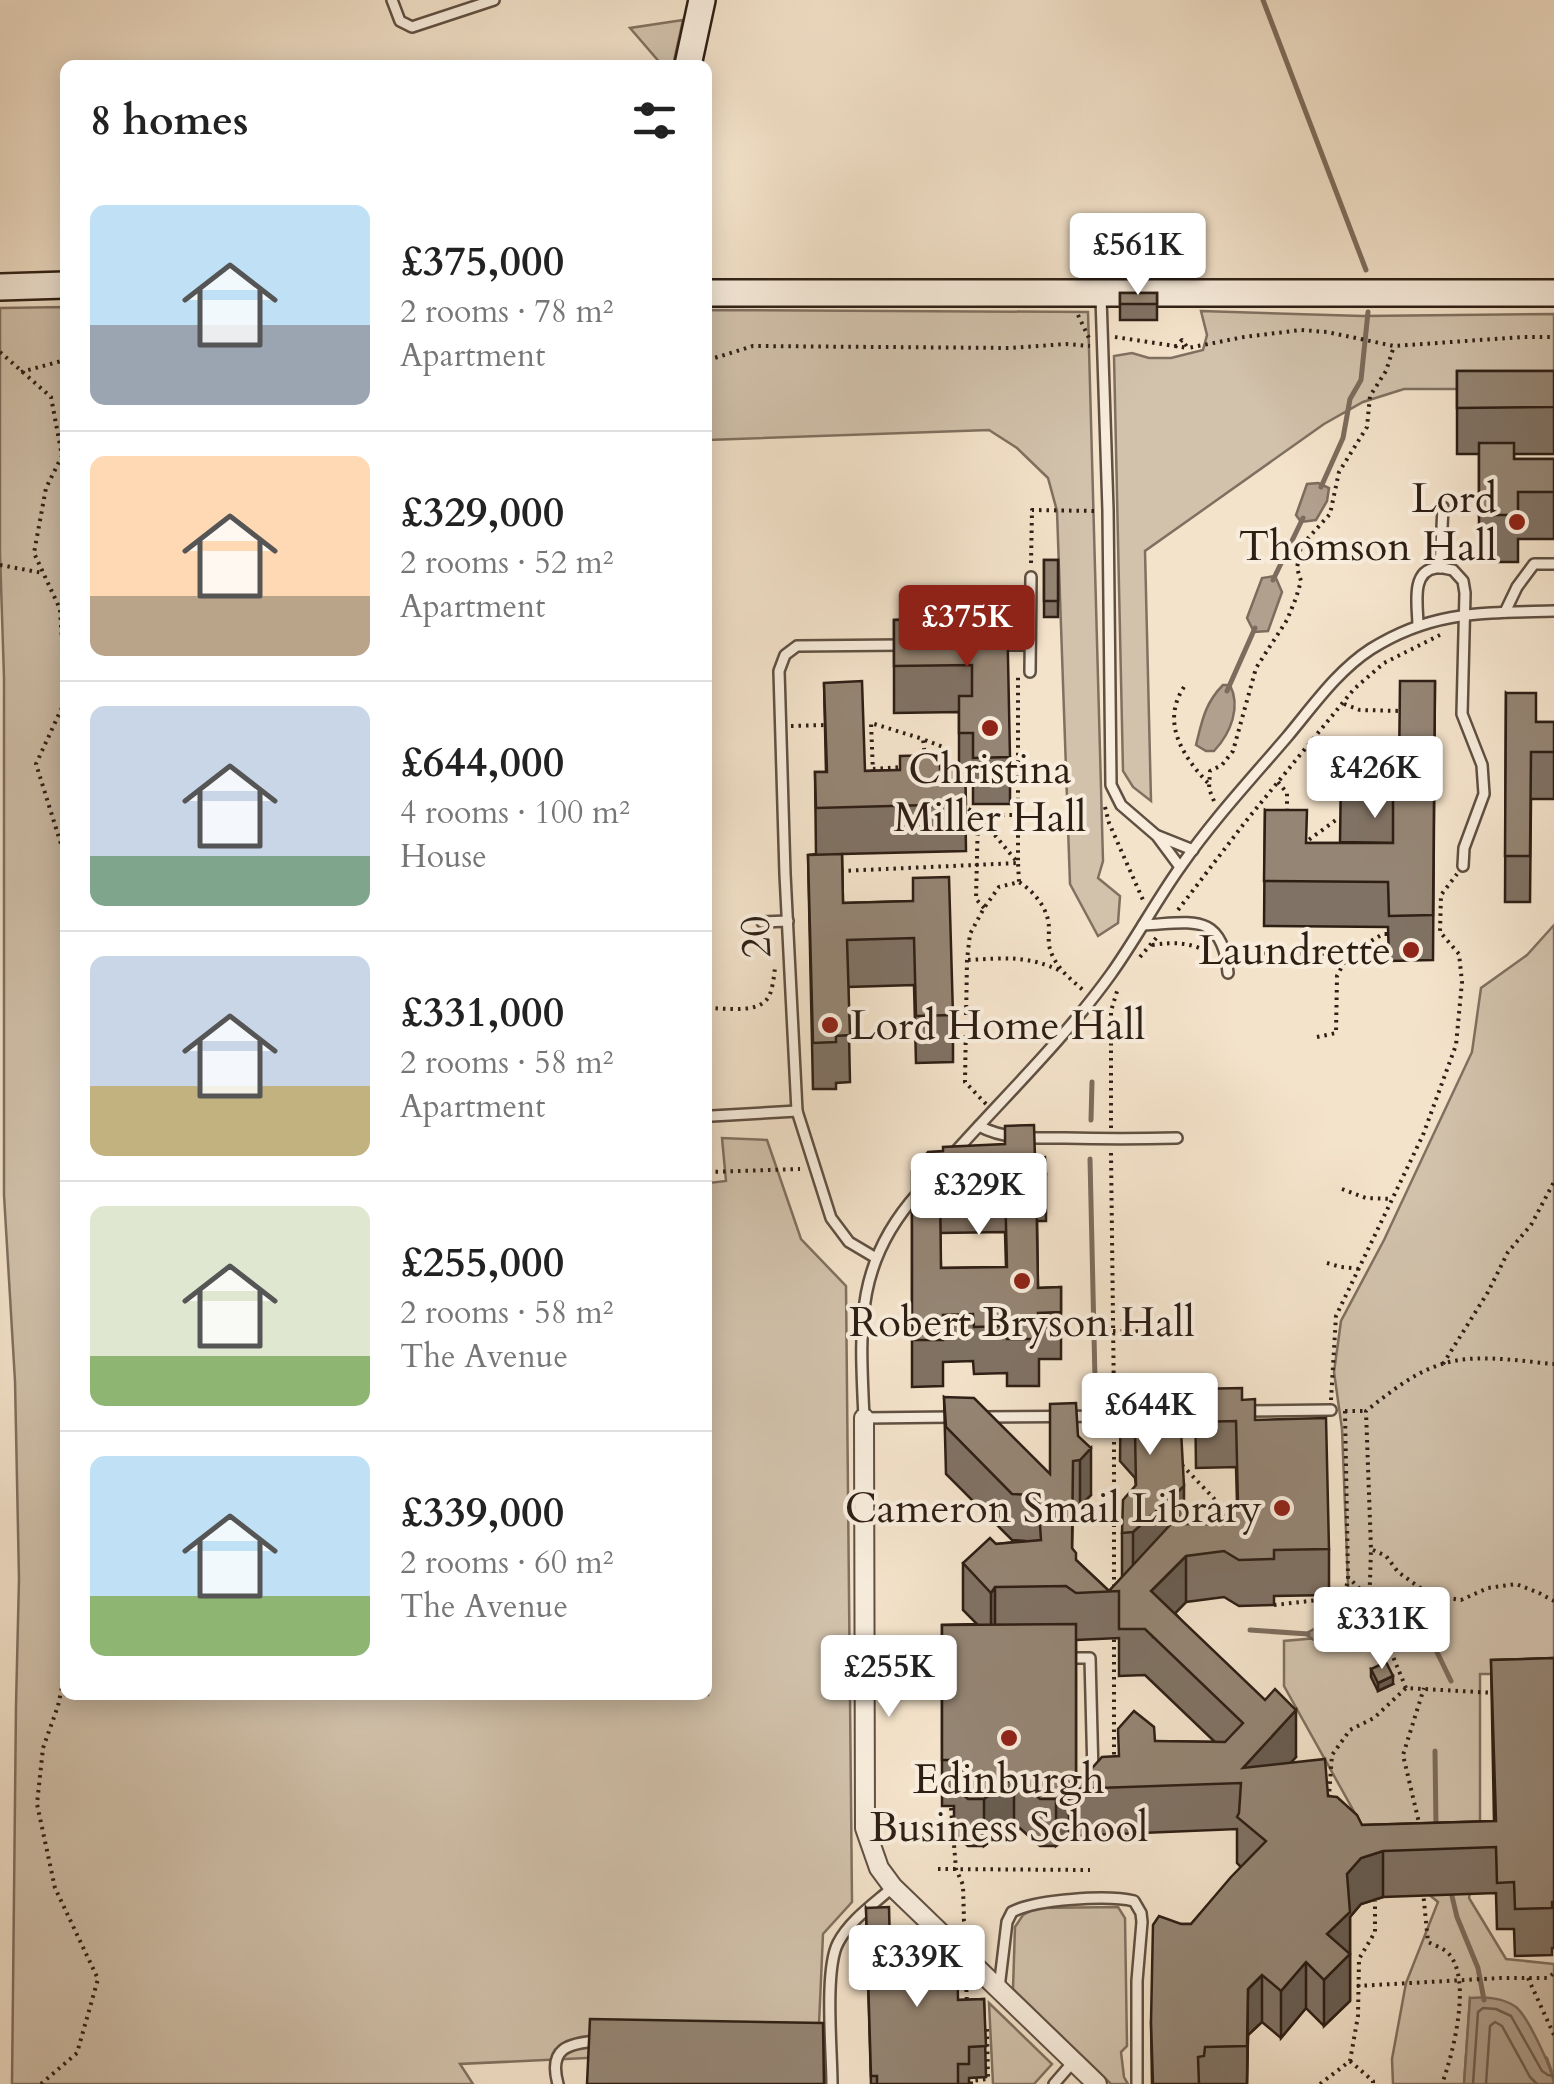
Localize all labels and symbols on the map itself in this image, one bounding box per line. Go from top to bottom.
pin: £561K [1068,213,1208,298]
place label: Lord Thomson Hall [1238,470,1497,575]
marker: Lord Thomson Hall [1506,511,1528,533]
pin: £375K [897,585,1037,670]
marker: Christina Miller Hall [979,717,1001,739]
pin: £426K [1305,736,1445,821]
place label: Christina Miller Hall [893,741,1087,846]
street label: 20 [726,914,786,960]
place label: Laundrette [1198,922,1391,979]
marker: Laundrette [1400,939,1422,961]
place label: Lord Home Hall [850,997,1145,1054]
marker: Lord Home Hall [819,1014,841,1036]
pin: £329K [909,1153,1049,1238]
marker: Robert Bryson Hall [1011,1270,1033,1292]
place label: Robert Bryson Hall [849,1294,1195,1351]
pin: £644K [1080,1373,1220,1458]
place label: Cameron Smail Library [845,1480,1262,1537]
marker: Cameron Smail Library [1271,1497,1293,1519]
pin: £331K [1312,1587,1452,1672]
pin: £255K [819,1635,959,1720]
marker: Edinburgh Business School [998,1727,1020,1749]
place label: Edinburgh Business School [869,1751,1149,1856]
pin: £339K [847,1925,987,2010]

